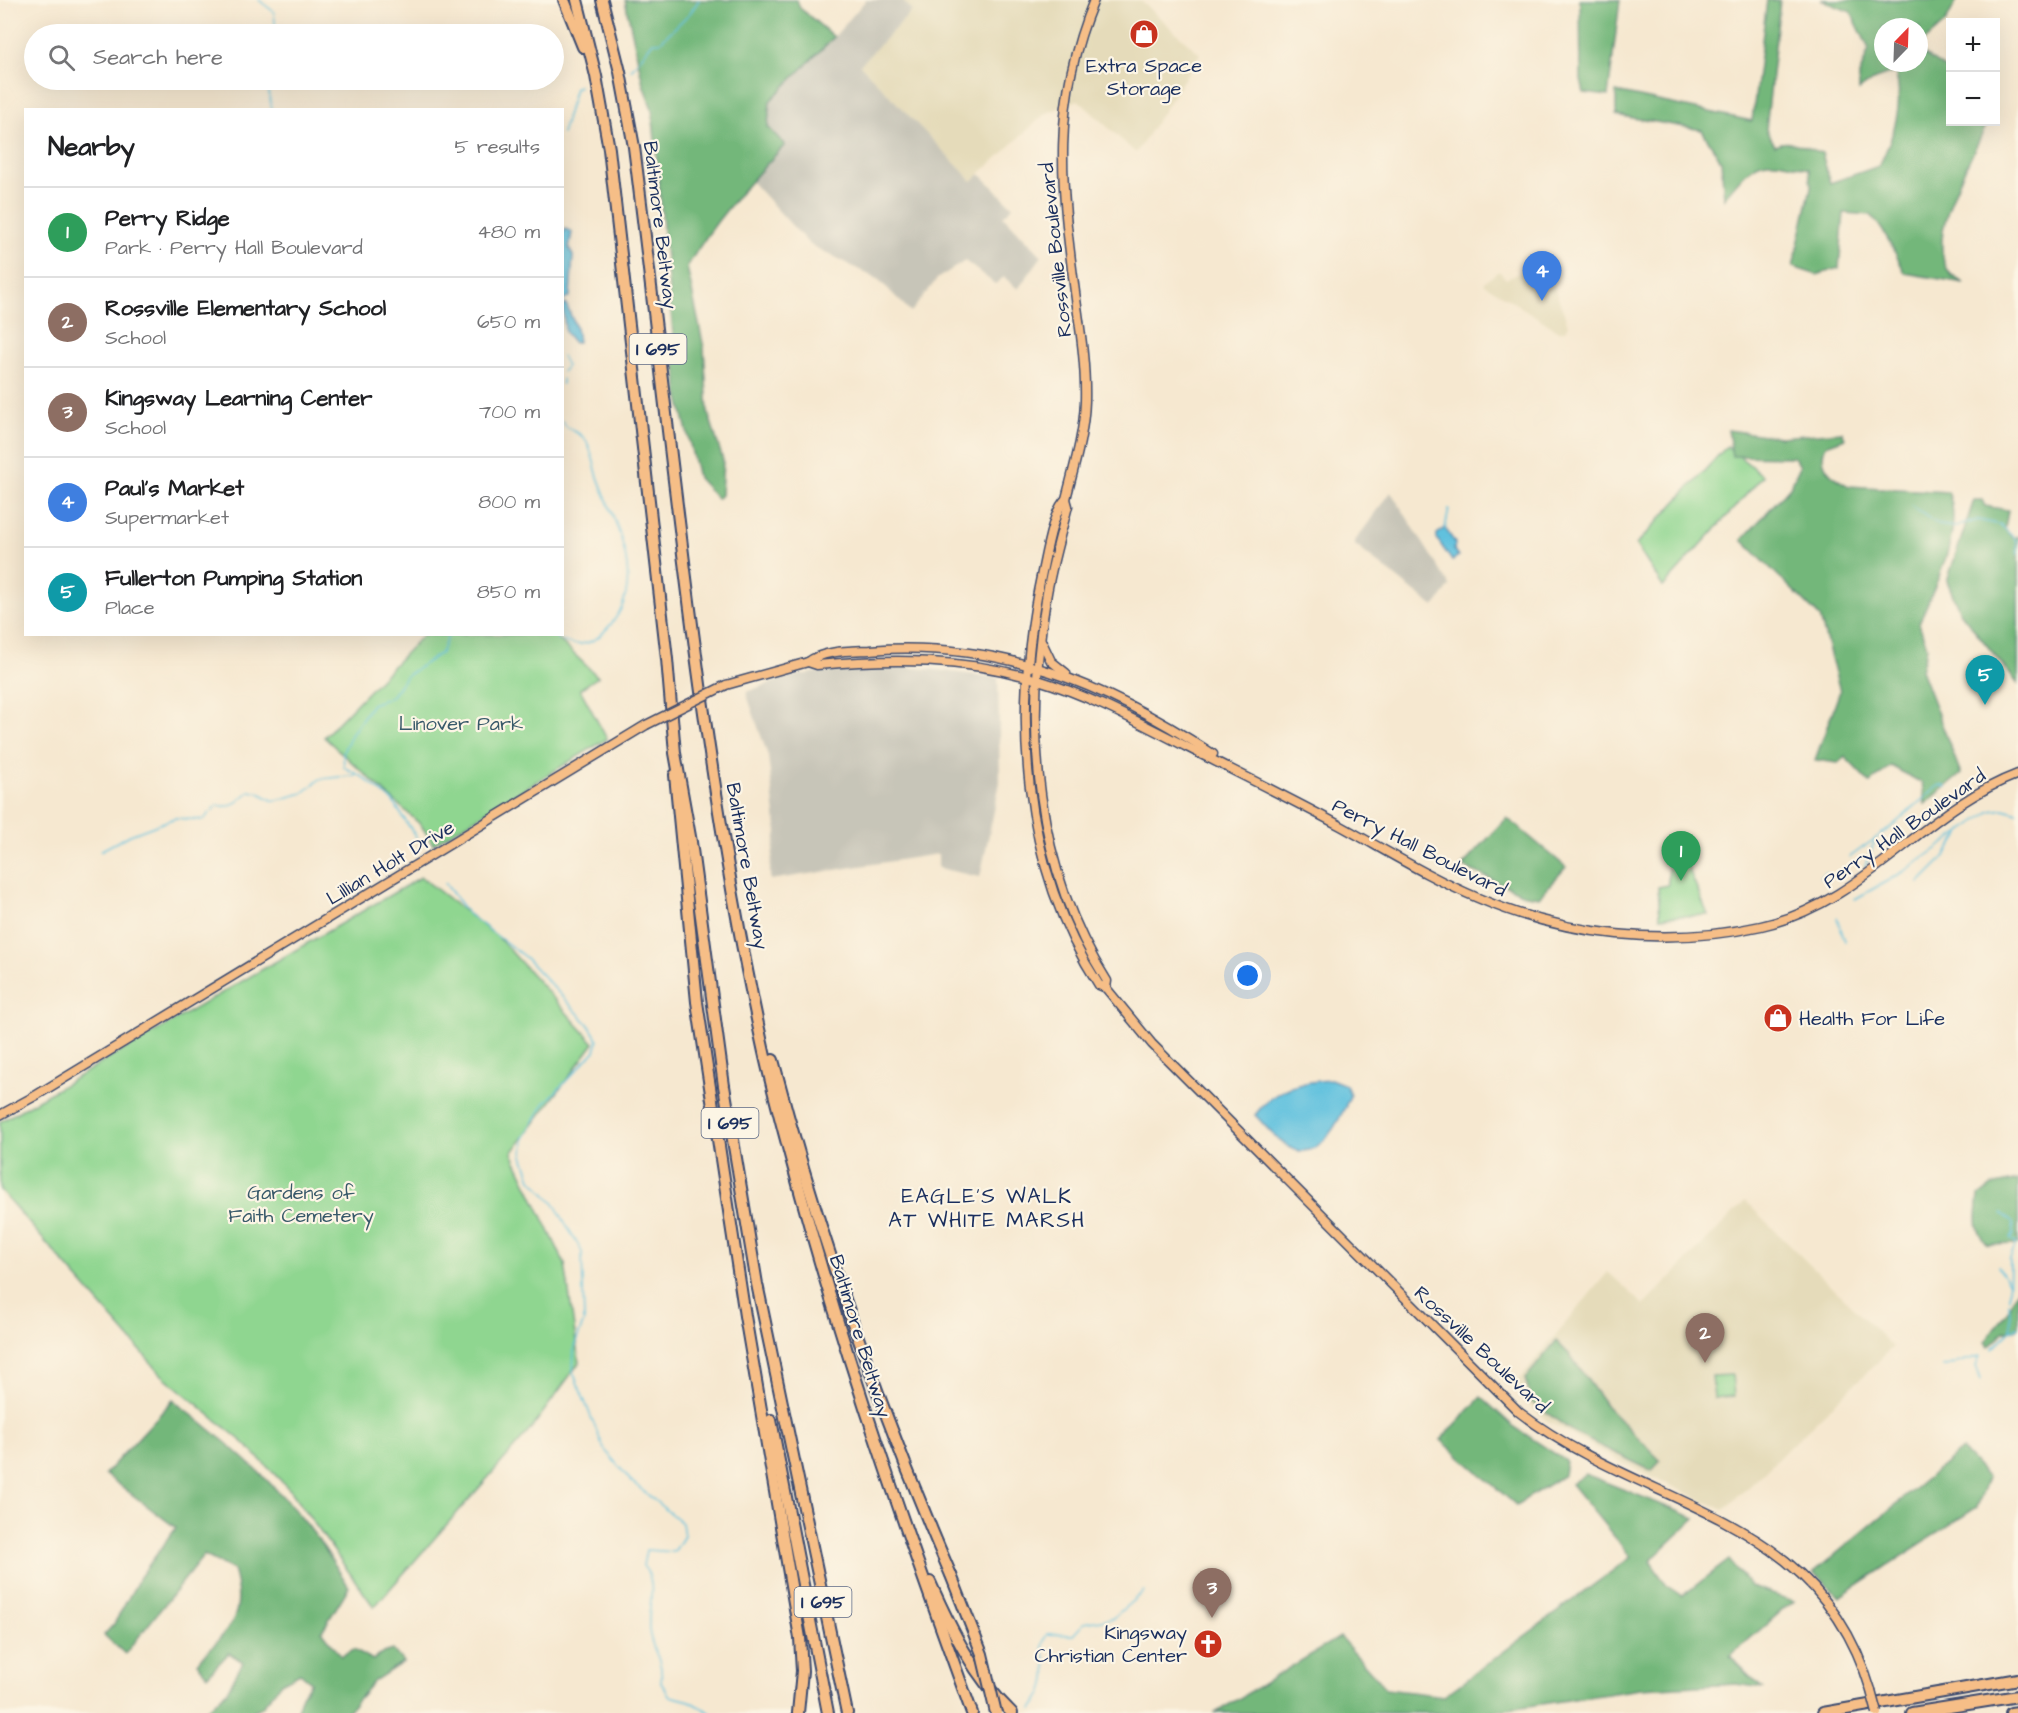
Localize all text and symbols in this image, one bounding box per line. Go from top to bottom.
shop icon: Extra Space Storage [1128,18,1160,50]
north arrow [1874,18,1928,72]
map controls [1946,18,2000,126]
button: + [1946,18,2000,72]
search box [24,24,564,90]
icon: search [45,41,78,74]
text: Search here [93,42,223,73]
place label: Extra Space Storage [1086,52,1202,104]
button: − [1946,72,2000,126]
text: Nearby [48,129,135,165]
text: 5 results [455,133,540,161]
street label: Baltimore Beltway [635,140,684,311]
street label: Rossville Boulevard [1033,161,1079,339]
text: Perry Ridge [105,203,230,234]
text: 1 [66,218,69,246]
text: 480 m [477,218,540,246]
text: Park · Perry Hall Boulevard [105,234,363,262]
pin: 4 [1522,252,1562,301]
text: Rossville Elementary School [105,293,386,324]
text: 2 [62,308,73,336]
text: 650 m [477,308,540,336]
text: School [105,324,166,352]
road number: I 695 [630,334,686,364]
text: Kingsway Learning Center [105,383,372,414]
text: 3 [62,398,73,426]
text: 700 m [479,398,540,426]
text: School [105,414,166,442]
text: Paul’s Market [105,473,244,504]
text: 4 [61,488,74,516]
text: 800 m [478,488,540,516]
text: Supermarket [105,504,229,532]
text: Fullerton Pumping Station [105,563,362,594]
text: 5 [60,578,75,606]
text: 850 m [477,578,540,606]
text: Place [105,594,155,622]
pin: 5 [1966,656,2004,705]
park label: Linover Park [399,710,523,738]
street label: Perry Hall Boulevard [1818,762,1992,896]
street label: Baltimore Beltway [718,781,775,952]
street label: Perry Hall Boulevard [1327,792,1512,905]
street label: Lillian Holt Drive [321,813,460,912]
pin: 1 [1662,832,1700,881]
your location [1233,961,1262,990]
shop icon: Health For Life [1762,1002,1794,1034]
place label: Health For Life [1799,1005,1945,1033]
road number: I 695 [702,1108,758,1138]
park label: Gardens of Faith Cemetery [228,1179,374,1231]
district label: EAGLE'S WALK AT WHITE MARSH [888,1182,1086,1235]
street label: Baltimore Beltway [821,1251,898,1421]
street label: Rossville Boulevard [1408,1280,1555,1420]
pin: 2 [1686,1314,1724,1363]
pin: 3 [1192,1568,1232,1618]
road number: I 695 [794,1587,852,1617]
place label: Kingsway Christian Center [1035,1619,1187,1670]
church icon: Kingsway Christian Center [1192,1628,1224,1660]

